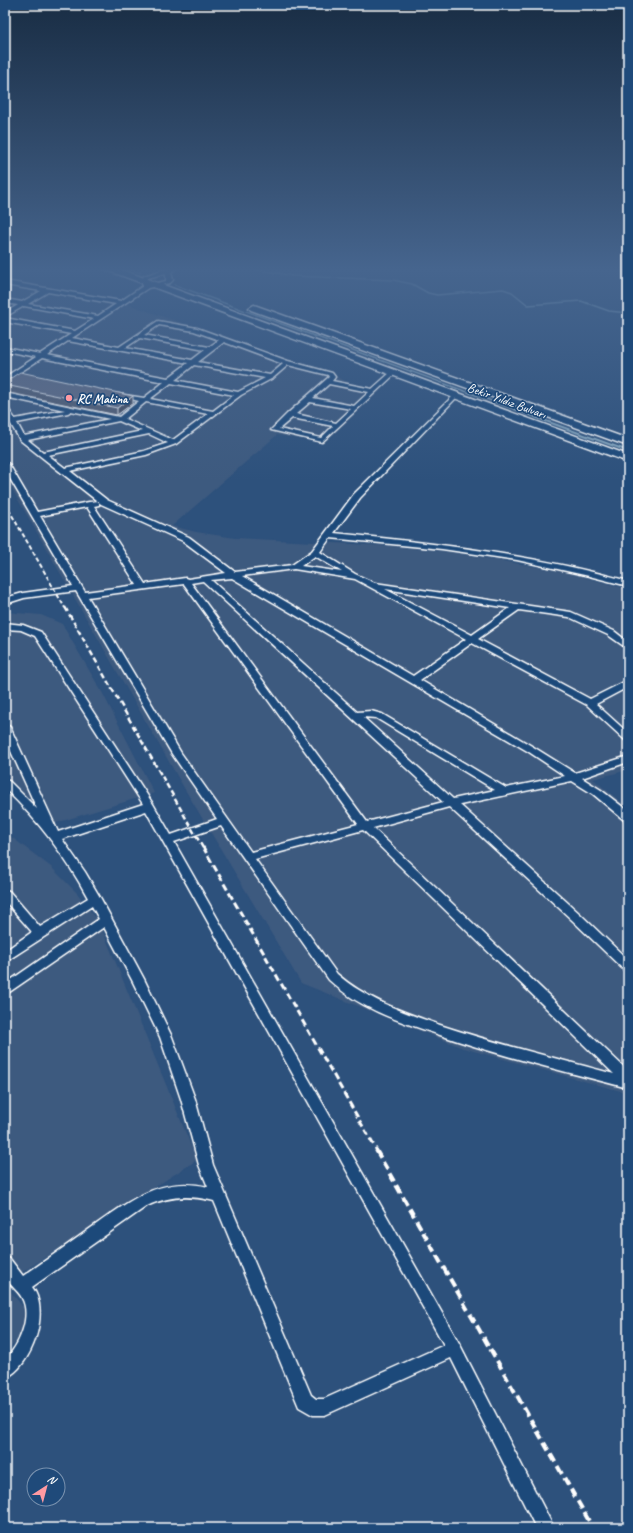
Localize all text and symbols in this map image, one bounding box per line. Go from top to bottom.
street label: Bekir Yıldız Bulvarı [465,379,549,423]
place label: RC Makina [77,391,129,407]
marker: RC Makina [64,393,74,403]
north arrow [26,1467,66,1507]
text: N [45,1471,61,1488]

